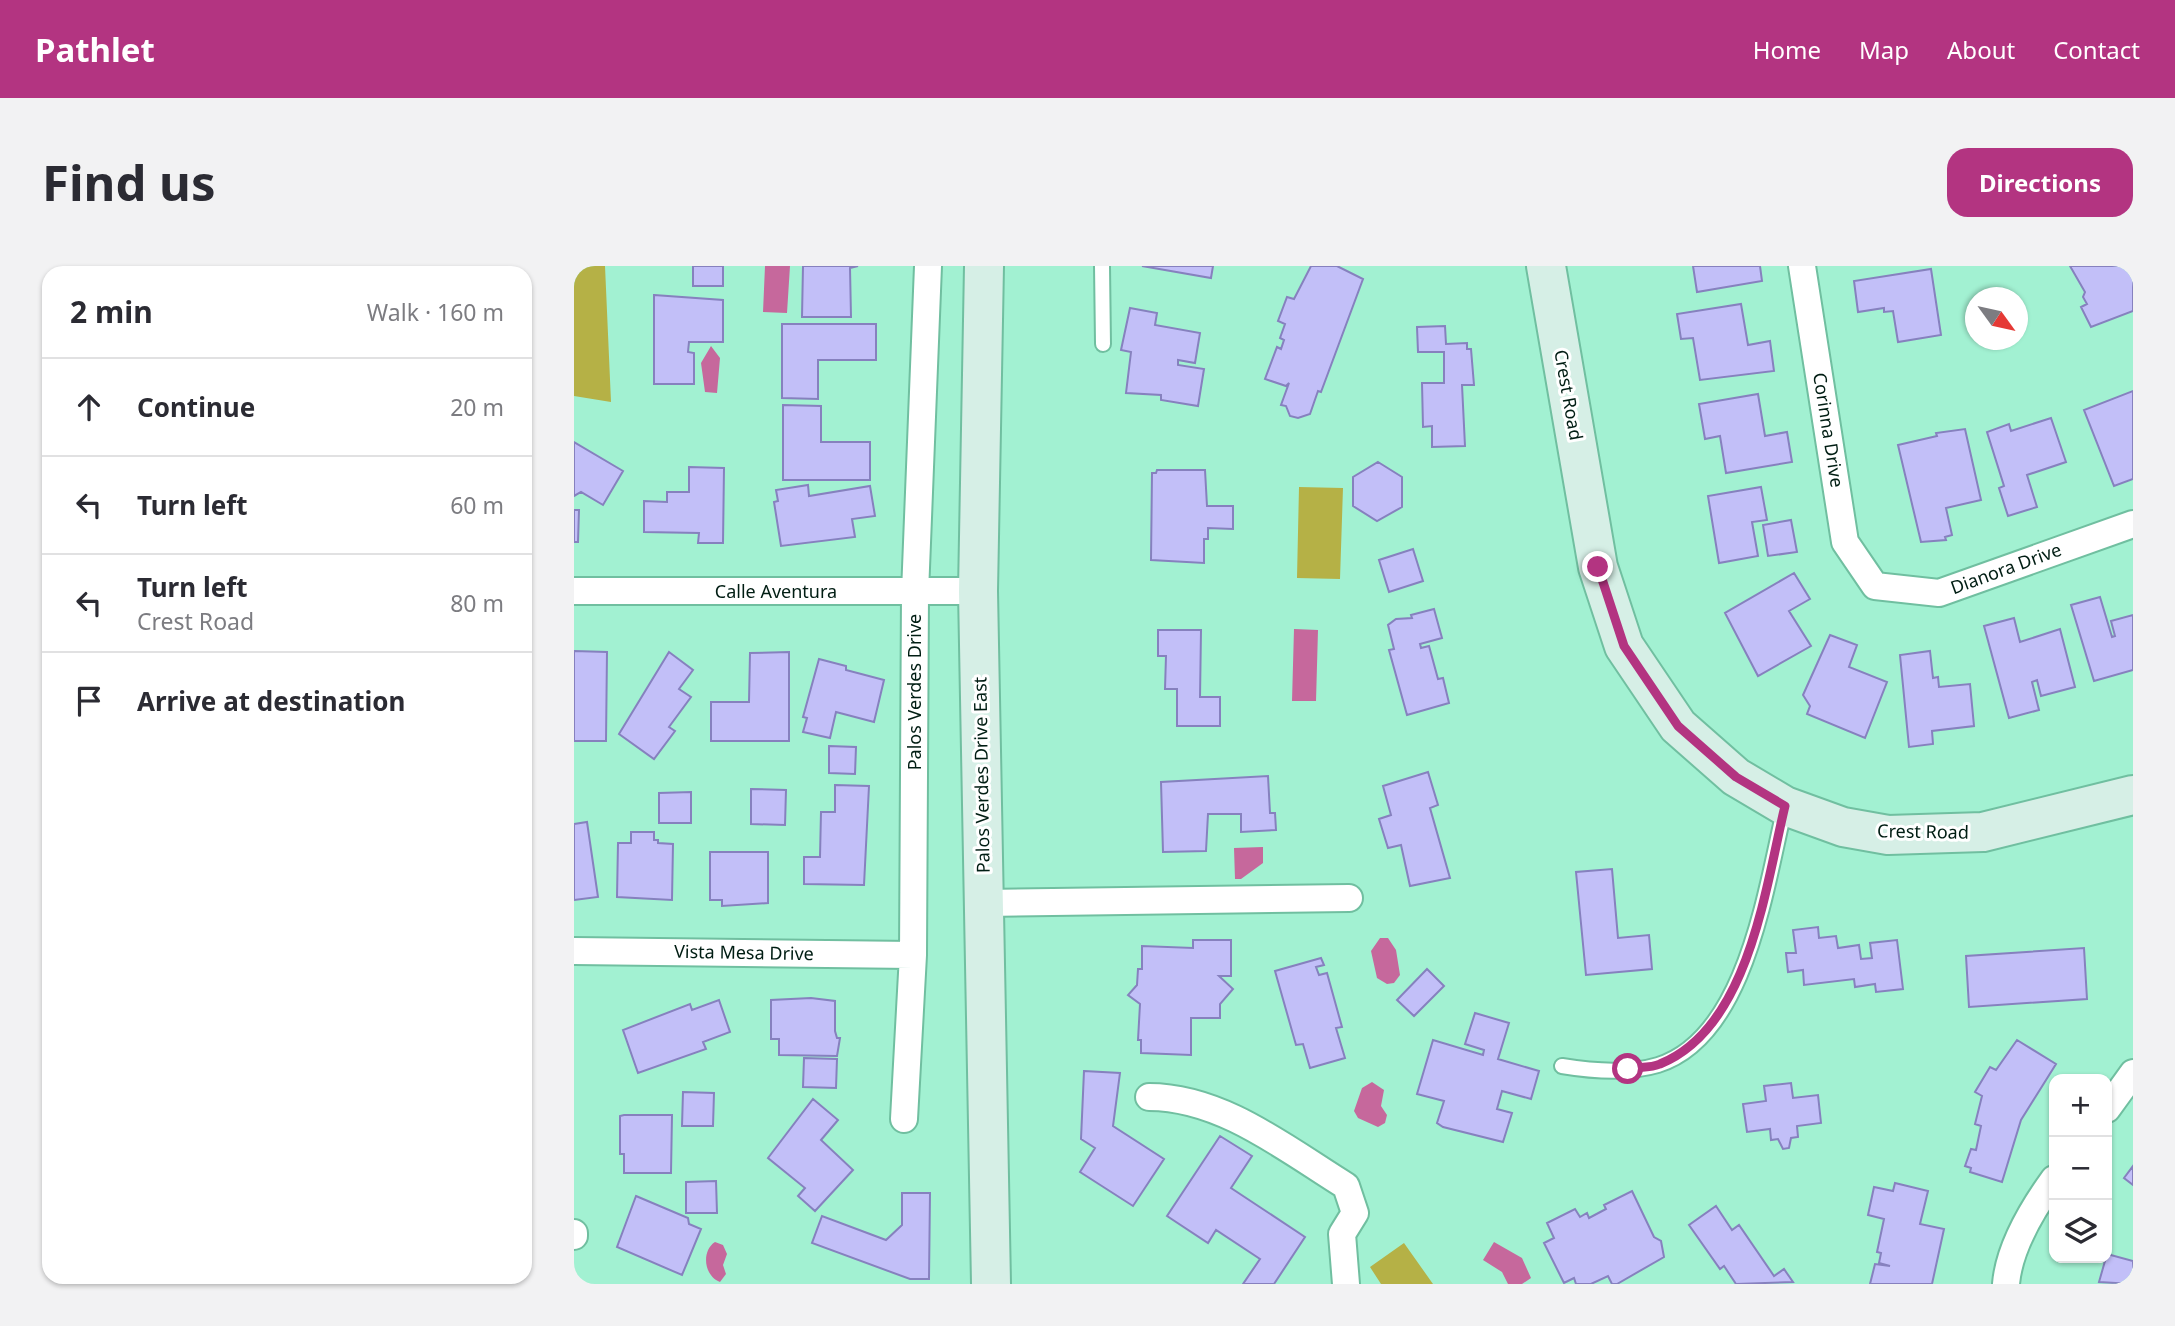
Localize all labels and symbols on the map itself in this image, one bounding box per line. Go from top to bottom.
north arrow [1965,287,2028,350]
street label: Crest Road [1549,348,1589,442]
street label: Corinna Drive [1808,371,1850,489]
street label: Dianora Drive [1947,537,2064,599]
route end [1582,551,1613,582]
street label: Calle Aventura [715,579,837,603]
street label: Palos Verdes Drive [902,614,926,770]
street label: Palos Verdes Drive East [967,676,995,873]
street label: Crest Road [1877,818,1969,844]
street label: Vista Mesa Drive [674,939,814,965]
route start [1612,1053,1643,1084]

